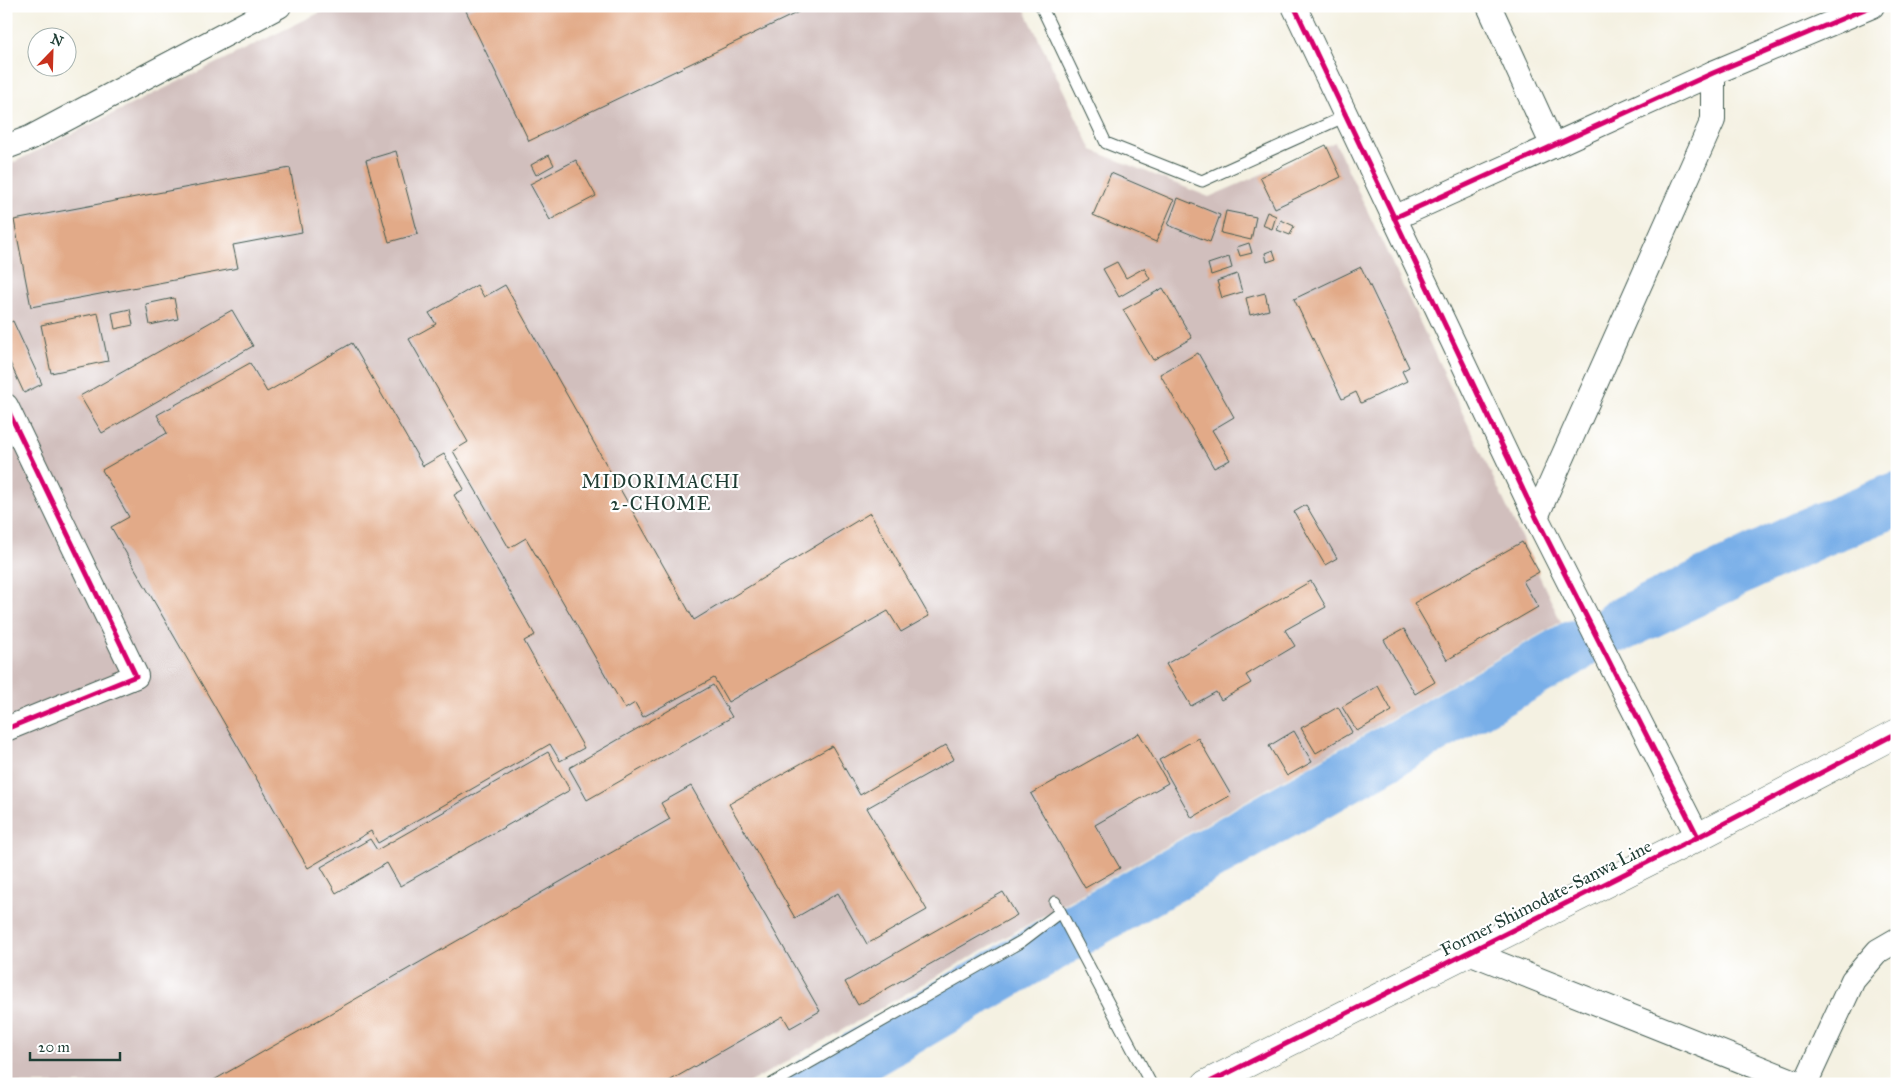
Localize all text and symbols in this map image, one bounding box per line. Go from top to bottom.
north arrow [28,28,78,78]
text: N [48,30,66,51]
district label: MIDORIMACHI 2-CHOME [581,470,741,515]
street label: Former Shimodate-Sanwa Line [1437,835,1655,961]
scale bar [30,1030,120,1062]
text: 20 m [38,1038,70,1056]

